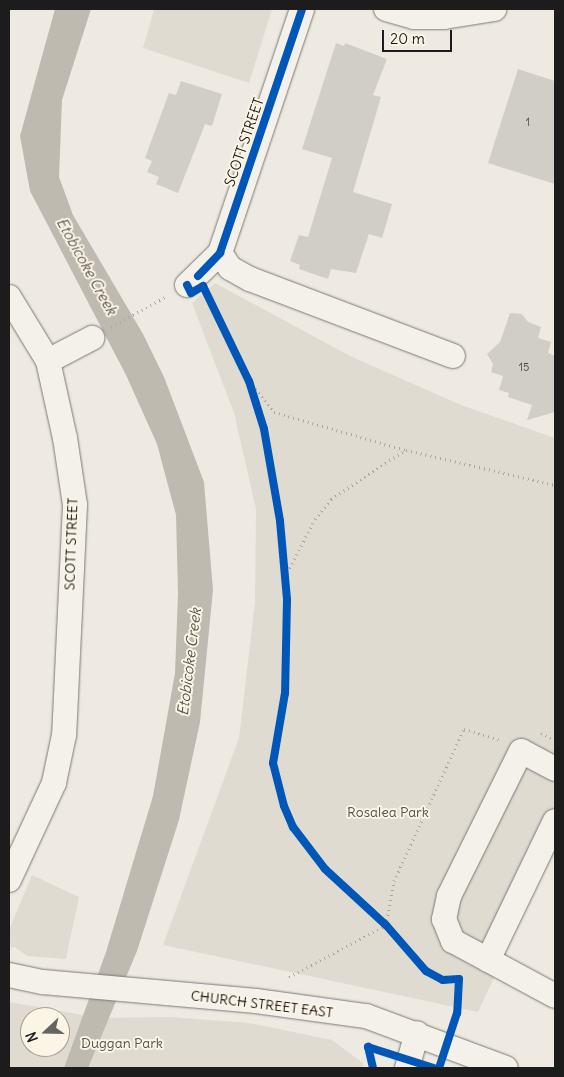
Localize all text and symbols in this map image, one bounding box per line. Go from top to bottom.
scale bar [384,20,454,52]
text: 20 m [390,29,425,48]
street label: SCOTT STREET [221,95,267,189]
house number: 1 [526,115,530,129]
water label: Etobicoke Creek [53,214,121,318]
house number: 15 [519,360,529,374]
street label: SCOTT STREET [61,497,81,591]
water label: Etobicoke Creek [173,607,205,717]
park label: Rosalea Park [347,804,429,820]
street label: CHURCH STREET EAST [190,987,334,1021]
north arrow [20,1007,70,1057]
text: N [22,1029,42,1045]
park label: Duggan Park [81,1035,163,1051]

